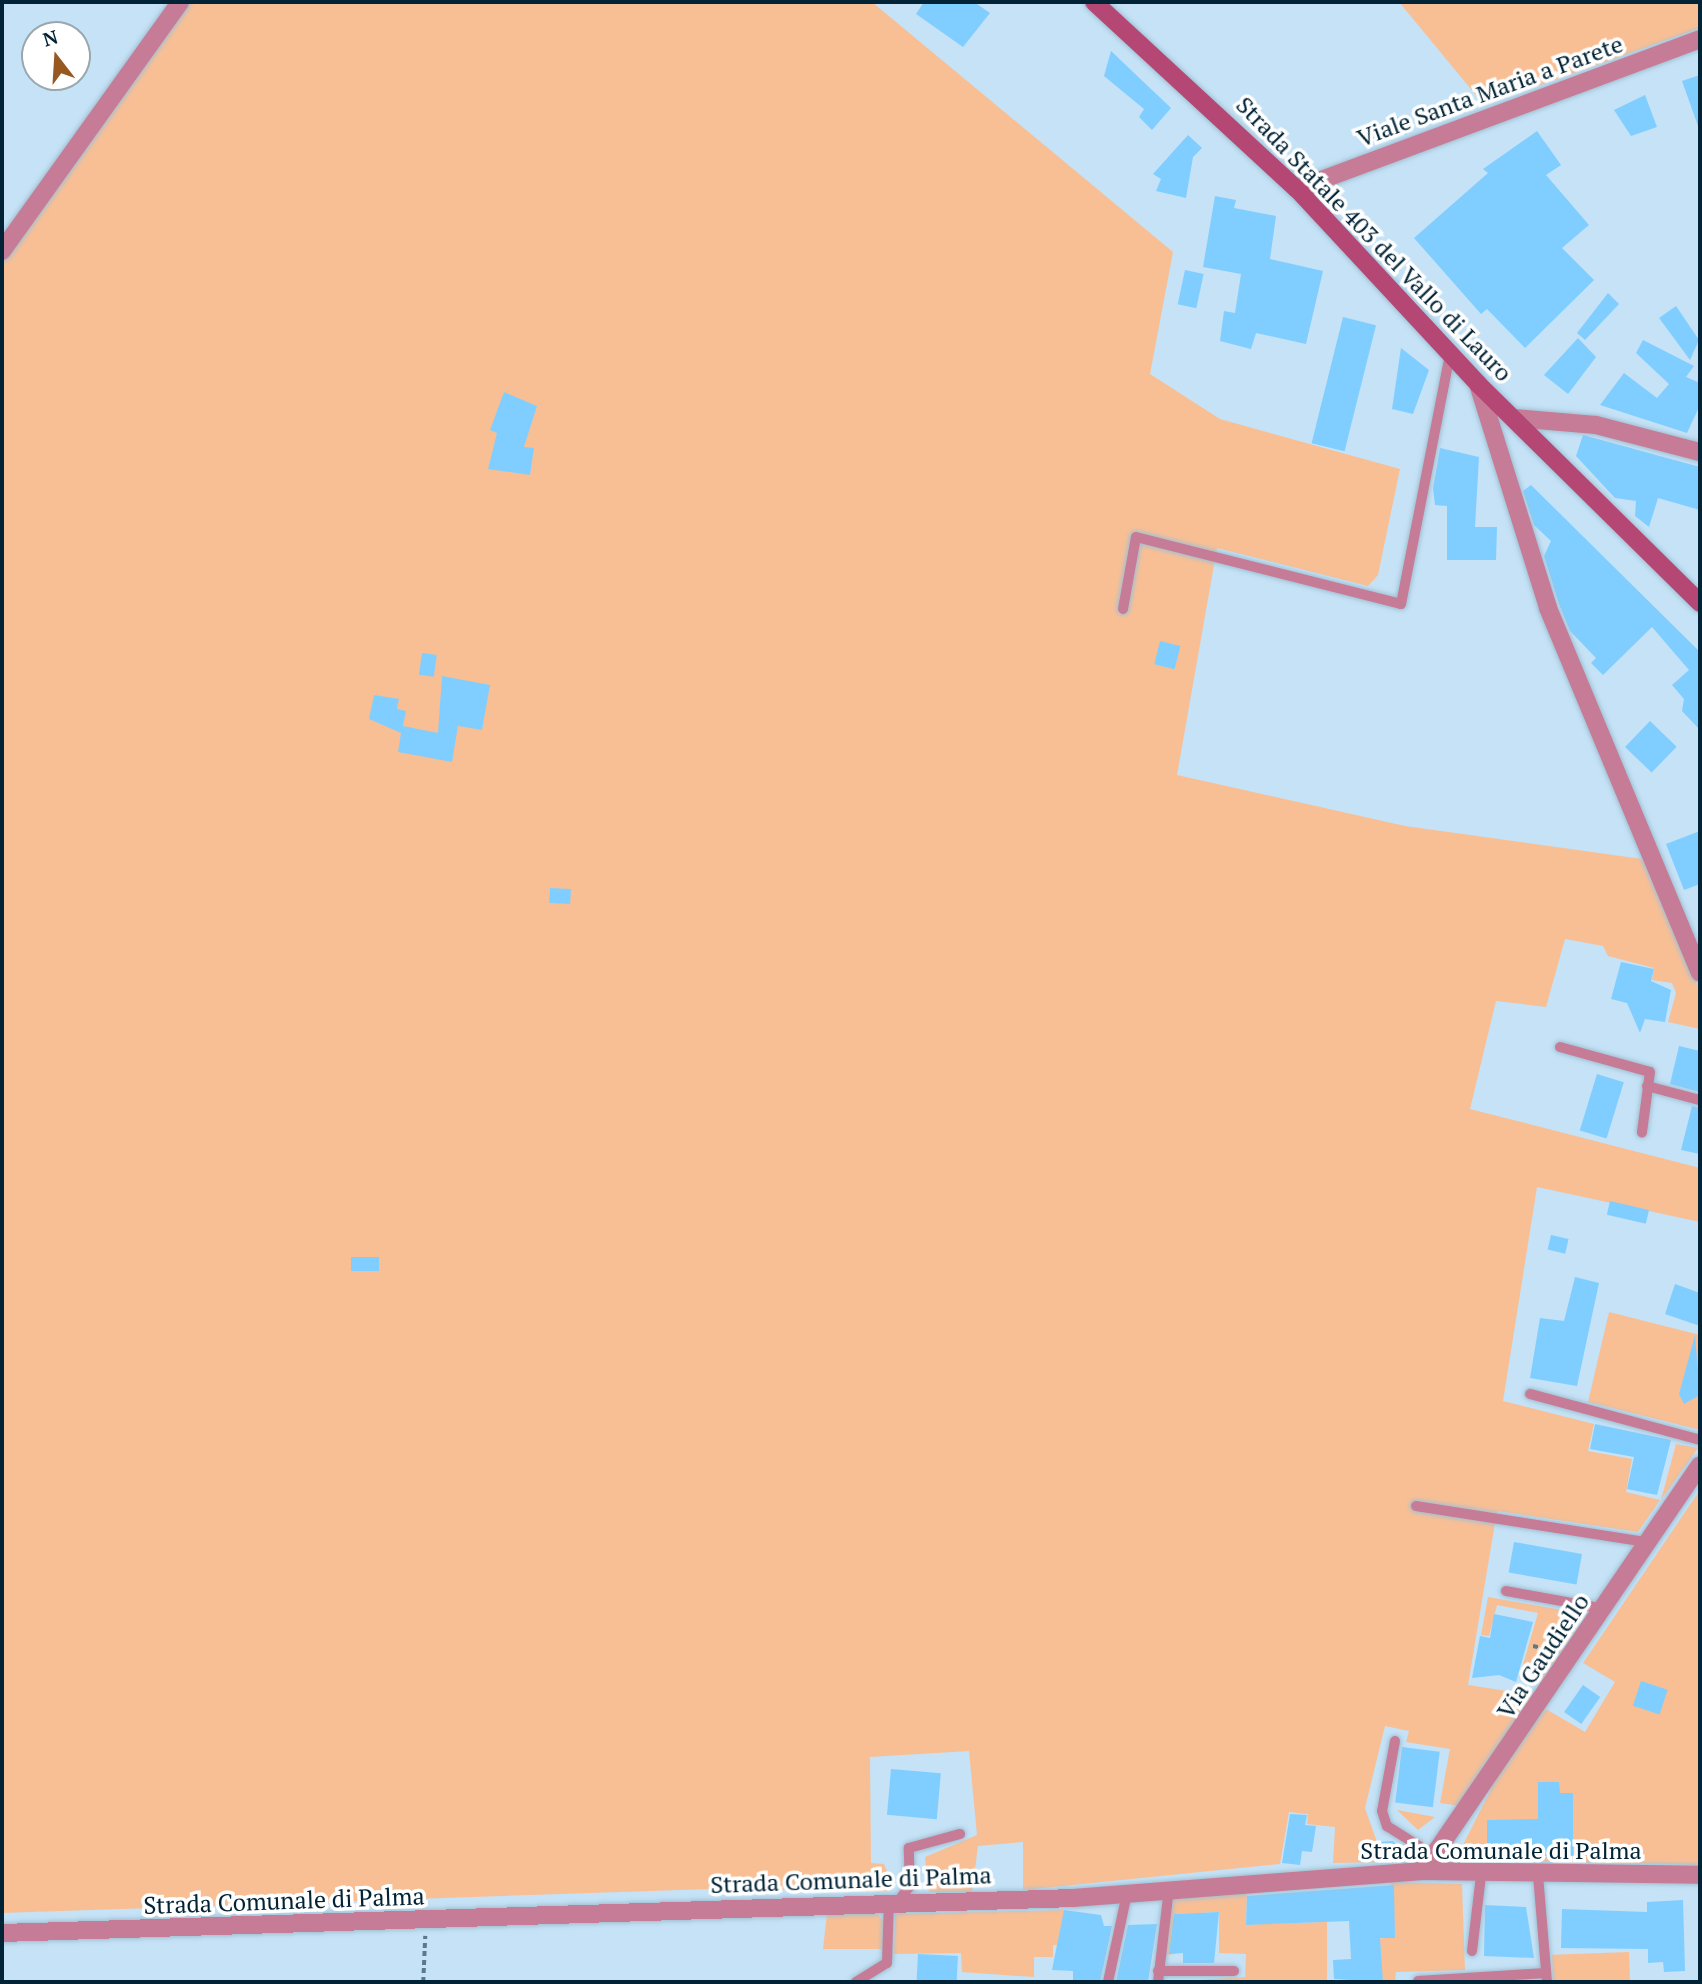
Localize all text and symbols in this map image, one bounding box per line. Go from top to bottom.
north arrow [21,21,91,91]
text: N [40,23,61,51]
street label: Viale Santa Maria a Parete [1353,29,1627,153]
street label: Strada Statale 403 del Vallo di Lauro [1230,90,1518,388]
street label: Via Gaudiello [1491,1588,1595,1724]
street label: Strada Comunale di Palma [1360,1837,1642,1865]
street label: Strada Comunale di Palma [710,1861,992,1899]
street label: Strada Comunale di Palma [143,1882,425,1920]

